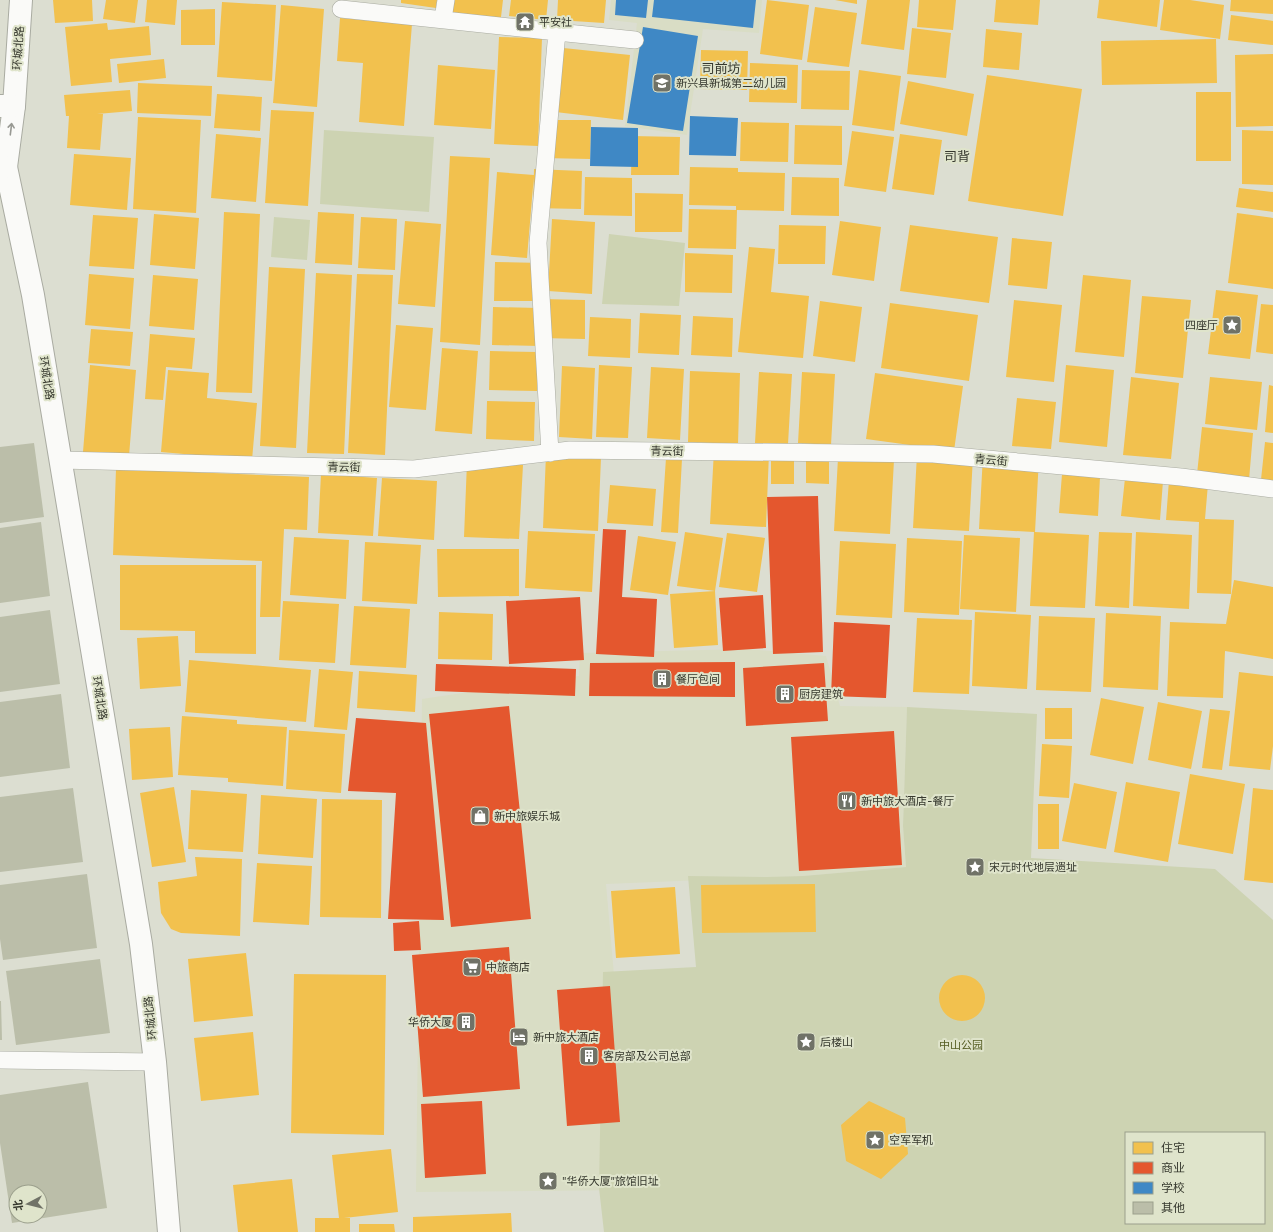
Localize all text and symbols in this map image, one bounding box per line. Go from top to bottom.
temple icon: 平安社 [514,11,536,33]
place label: 平安社 [539,16,572,29]
street label: 环城北路 [10,26,27,70]
district label: 司前坊 [701,61,741,76]
school or university icon: 新兴县新城第二幼儿园 [651,72,673,94]
place label: 新兴县新城第二幼儿园 [676,77,786,90]
one-way arrow [7,123,15,136]
district label: 司背 [944,149,970,164]
place icon: 四座厅 [1221,314,1243,336]
place label: 四座厅 [1185,319,1218,332]
street label: 环城北路 [37,355,56,401]
street label: 青云街 [650,445,684,458]
street label: 青云街 [974,453,1008,468]
street label: 青云街 [327,461,361,474]
building icon: 餐厅包间 [651,668,673,690]
place label: 餐厅包间 [676,673,720,686]
street label: 环城北路 [90,675,109,721]
building icon: 厨房建筑 [774,683,796,705]
place label: 厨房建筑 [799,688,843,701]
restaurant icon: 新中旅大酒店-餐厅 [836,790,858,812]
place label: 新中旅大酒店-餐厅 [861,795,955,808]
shop icon: 新中旅娱乐城 [469,805,491,827]
place label: 新中旅娱乐城 [494,810,560,823]
place icon: 宋元时代地层遗址 [964,856,986,878]
place label: 宋元时代地层遗址 [989,861,1077,874]
supermarket icon: 中旅商店 [461,956,483,978]
place label: 中旅商店 [486,961,530,974]
street label: 环城北路 [142,995,159,1041]
building icon: 华侨大厦 [455,1011,477,1033]
place label: 华侨大厦 [408,1016,452,1029]
hotel icon: 新中旅大酒店 [508,1026,530,1048]
place label: 新中旅大酒店 [533,1031,599,1044]
place icon: 后楼山 [795,1031,817,1053]
place label: 后楼山 [820,1036,853,1049]
park label: 中山公园 [939,1039,983,1052]
building icon: 客房部及公司总部 [578,1045,600,1067]
place label: 客房部及公司总部 [603,1050,691,1063]
place icon: 空军军机 [864,1129,886,1151]
legend [1125,1132,1265,1224]
place label: 空军军机 [889,1134,933,1147]
text: 住宅 [1161,1141,1185,1155]
text: 商业 [1161,1161,1185,1175]
place icon: "华侨大厦"旅馆旧址 [537,1170,559,1192]
place label: "华侨大厦"旅馆旧址 [562,1175,659,1188]
text: 学校 [1161,1181,1185,1195]
north arrow [8,1184,48,1224]
text: 北 [11,1199,26,1211]
text: 其他 [1161,1201,1185,1215]

